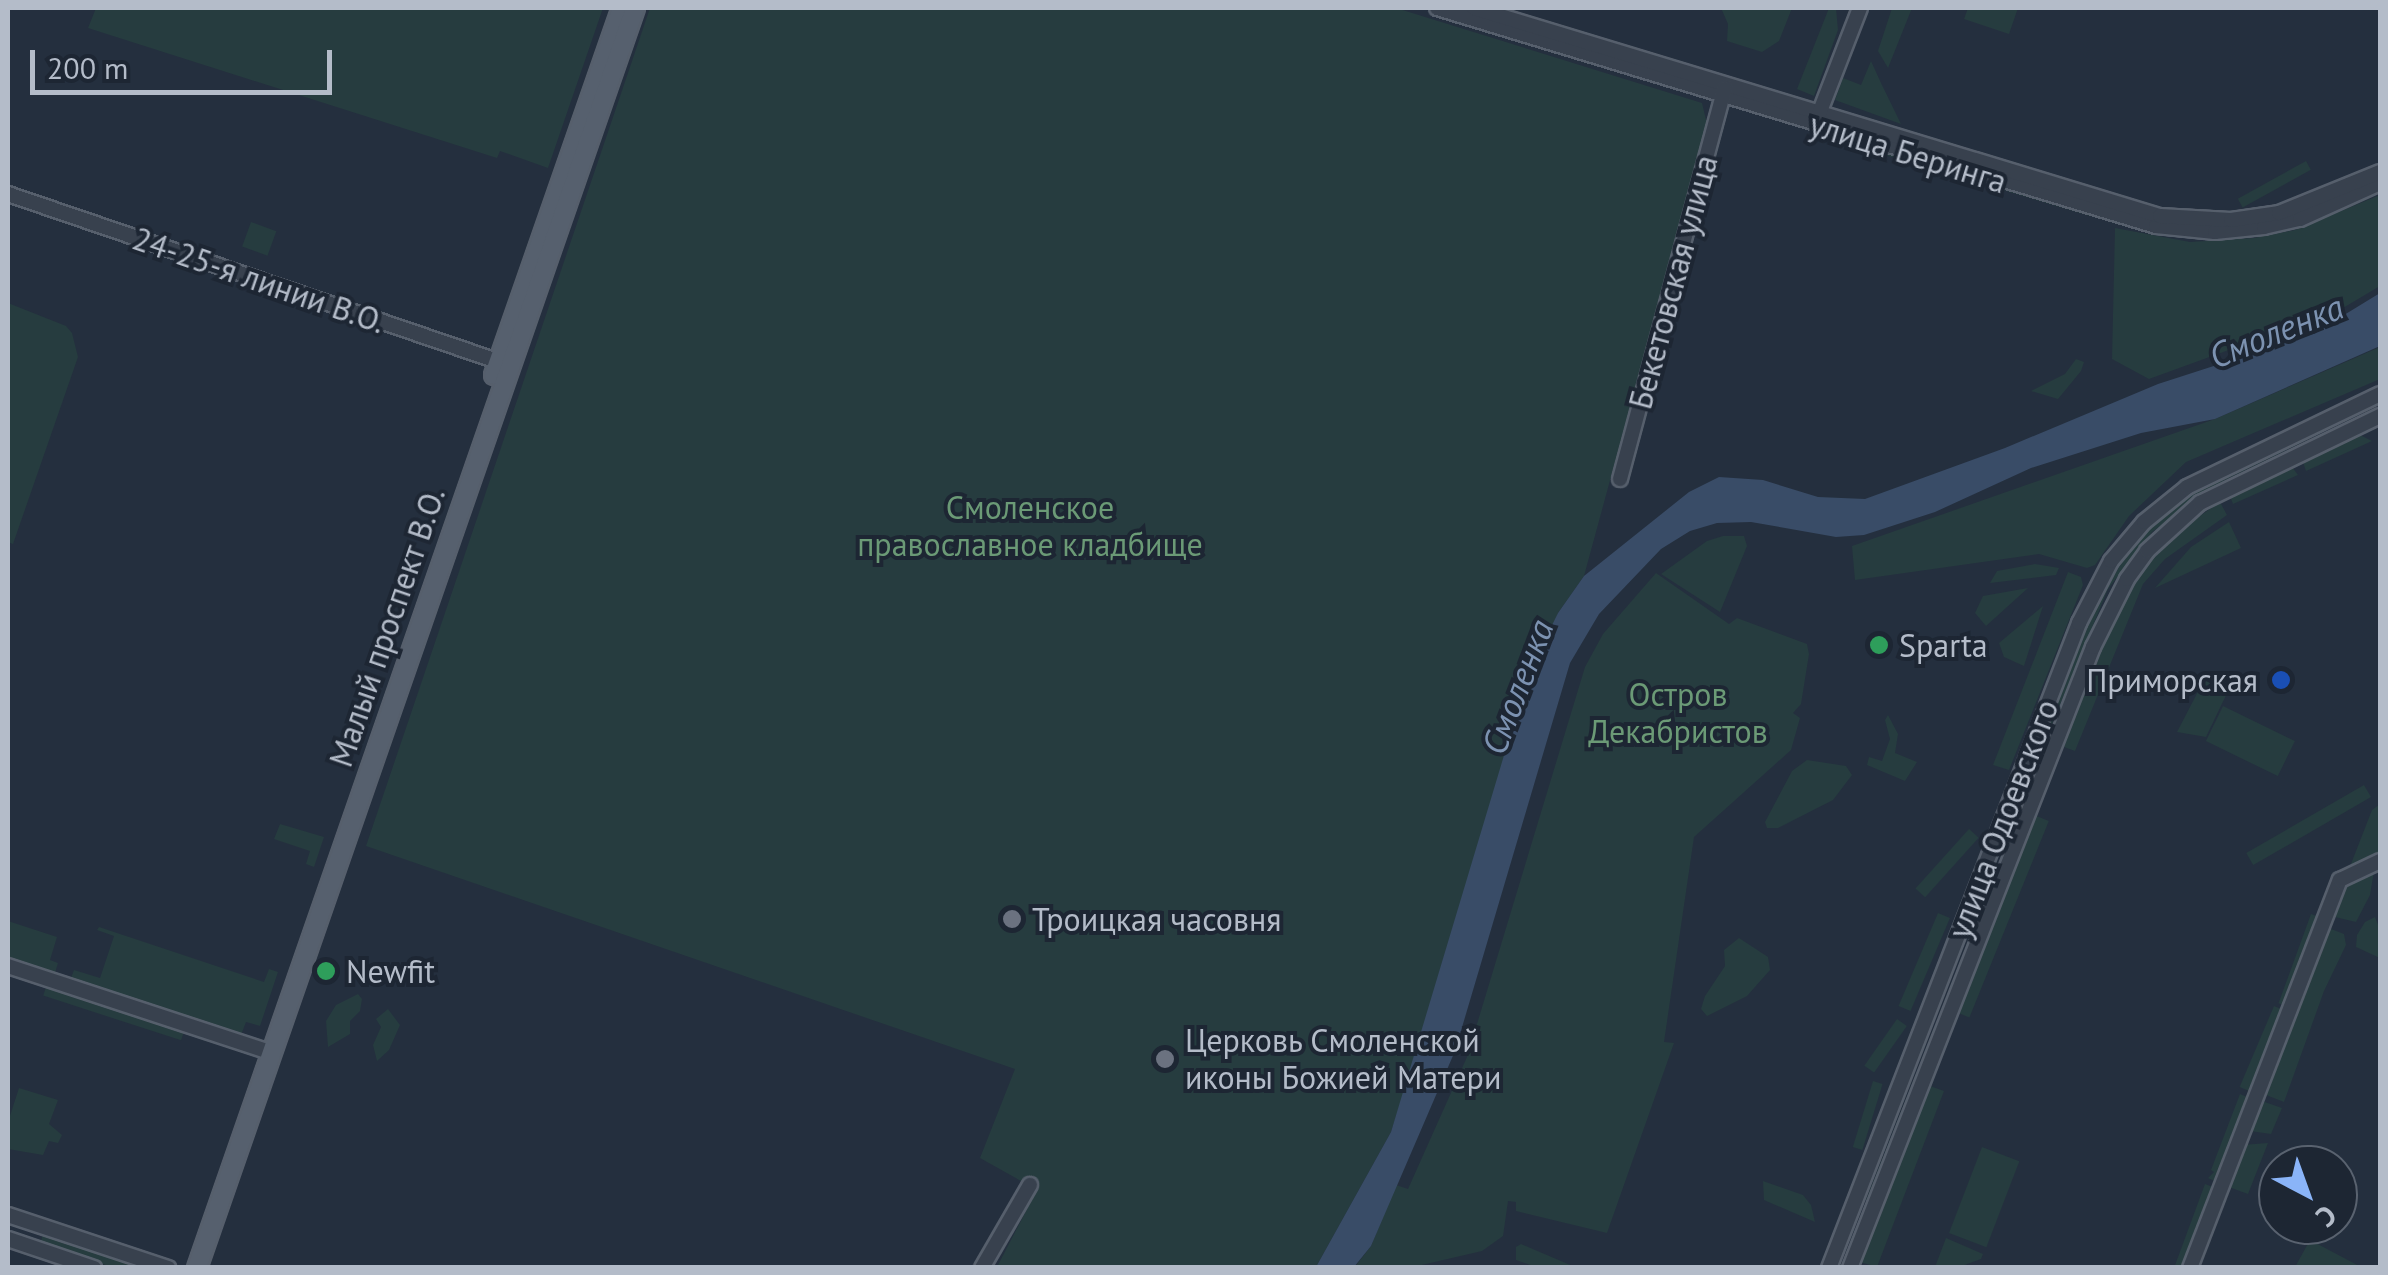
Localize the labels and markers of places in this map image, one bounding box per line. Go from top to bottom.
place label: Sparta [1899,626,1988,664]
marker: Sparta [1868,634,1890,656]
place label: Приморская [2086,661,2258,699]
marker: Приморская [2268,667,2294,693]
place label: Троицкая часовня [1032,900,1281,938]
marker: Троицкая часовня [1001,908,1023,930]
place label: Newfit [346,952,435,990]
marker: Newfit [315,960,337,982]
place label: Церковь Смоленской иконы Божией Матери [1185,1022,1501,1097]
marker: Церковь Смоленской иконы Божией Матери [1154,1048,1176,1070]

